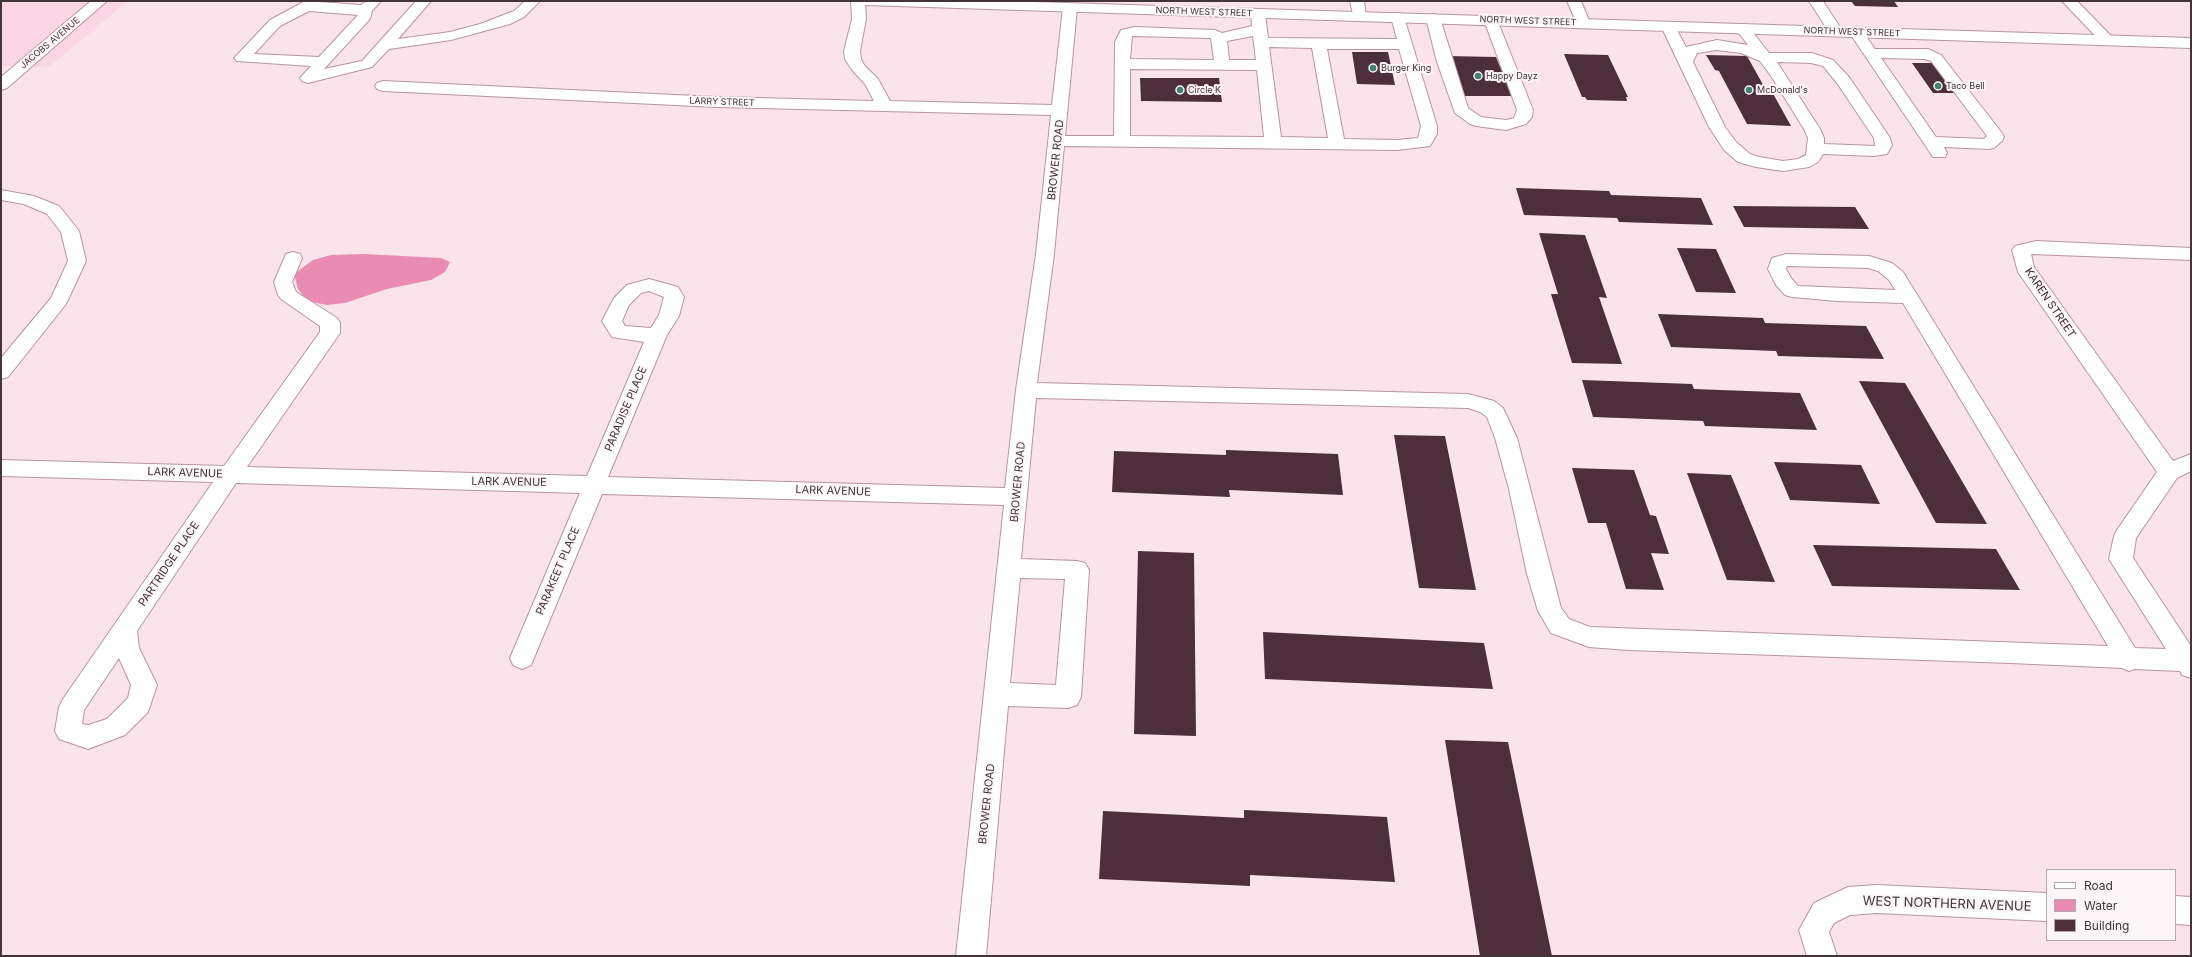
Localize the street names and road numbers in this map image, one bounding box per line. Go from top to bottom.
street label: NORTH WEST STREET [1155,5,1253,19]
street label: NORTH WEST STREET [1479,14,1577,28]
street label: JACOBS AVENUE [18,15,82,71]
street label: NORTH WEST STREET [1803,25,1901,39]
street label: LARRY STREET [689,95,755,109]
street label: BROWER ROAD [1045,119,1067,201]
street label: KAREN STREET [2022,265,2078,341]
street label: PARADISE PLACE [602,364,650,454]
street label: BROWER ROAD [1008,441,1028,523]
street label: LARK AVENUE [147,465,223,481]
street label: LARK AVENUE [471,475,547,489]
street label: LARK AVENUE [795,483,871,499]
street label: PARTRIDGE PLACE [136,519,202,609]
street label: PARAKEET PLACE [533,525,583,617]
street label: BROWER ROAD [976,763,998,845]
street label: WEST NORTHERN AVENUE [1862,893,2032,915]

